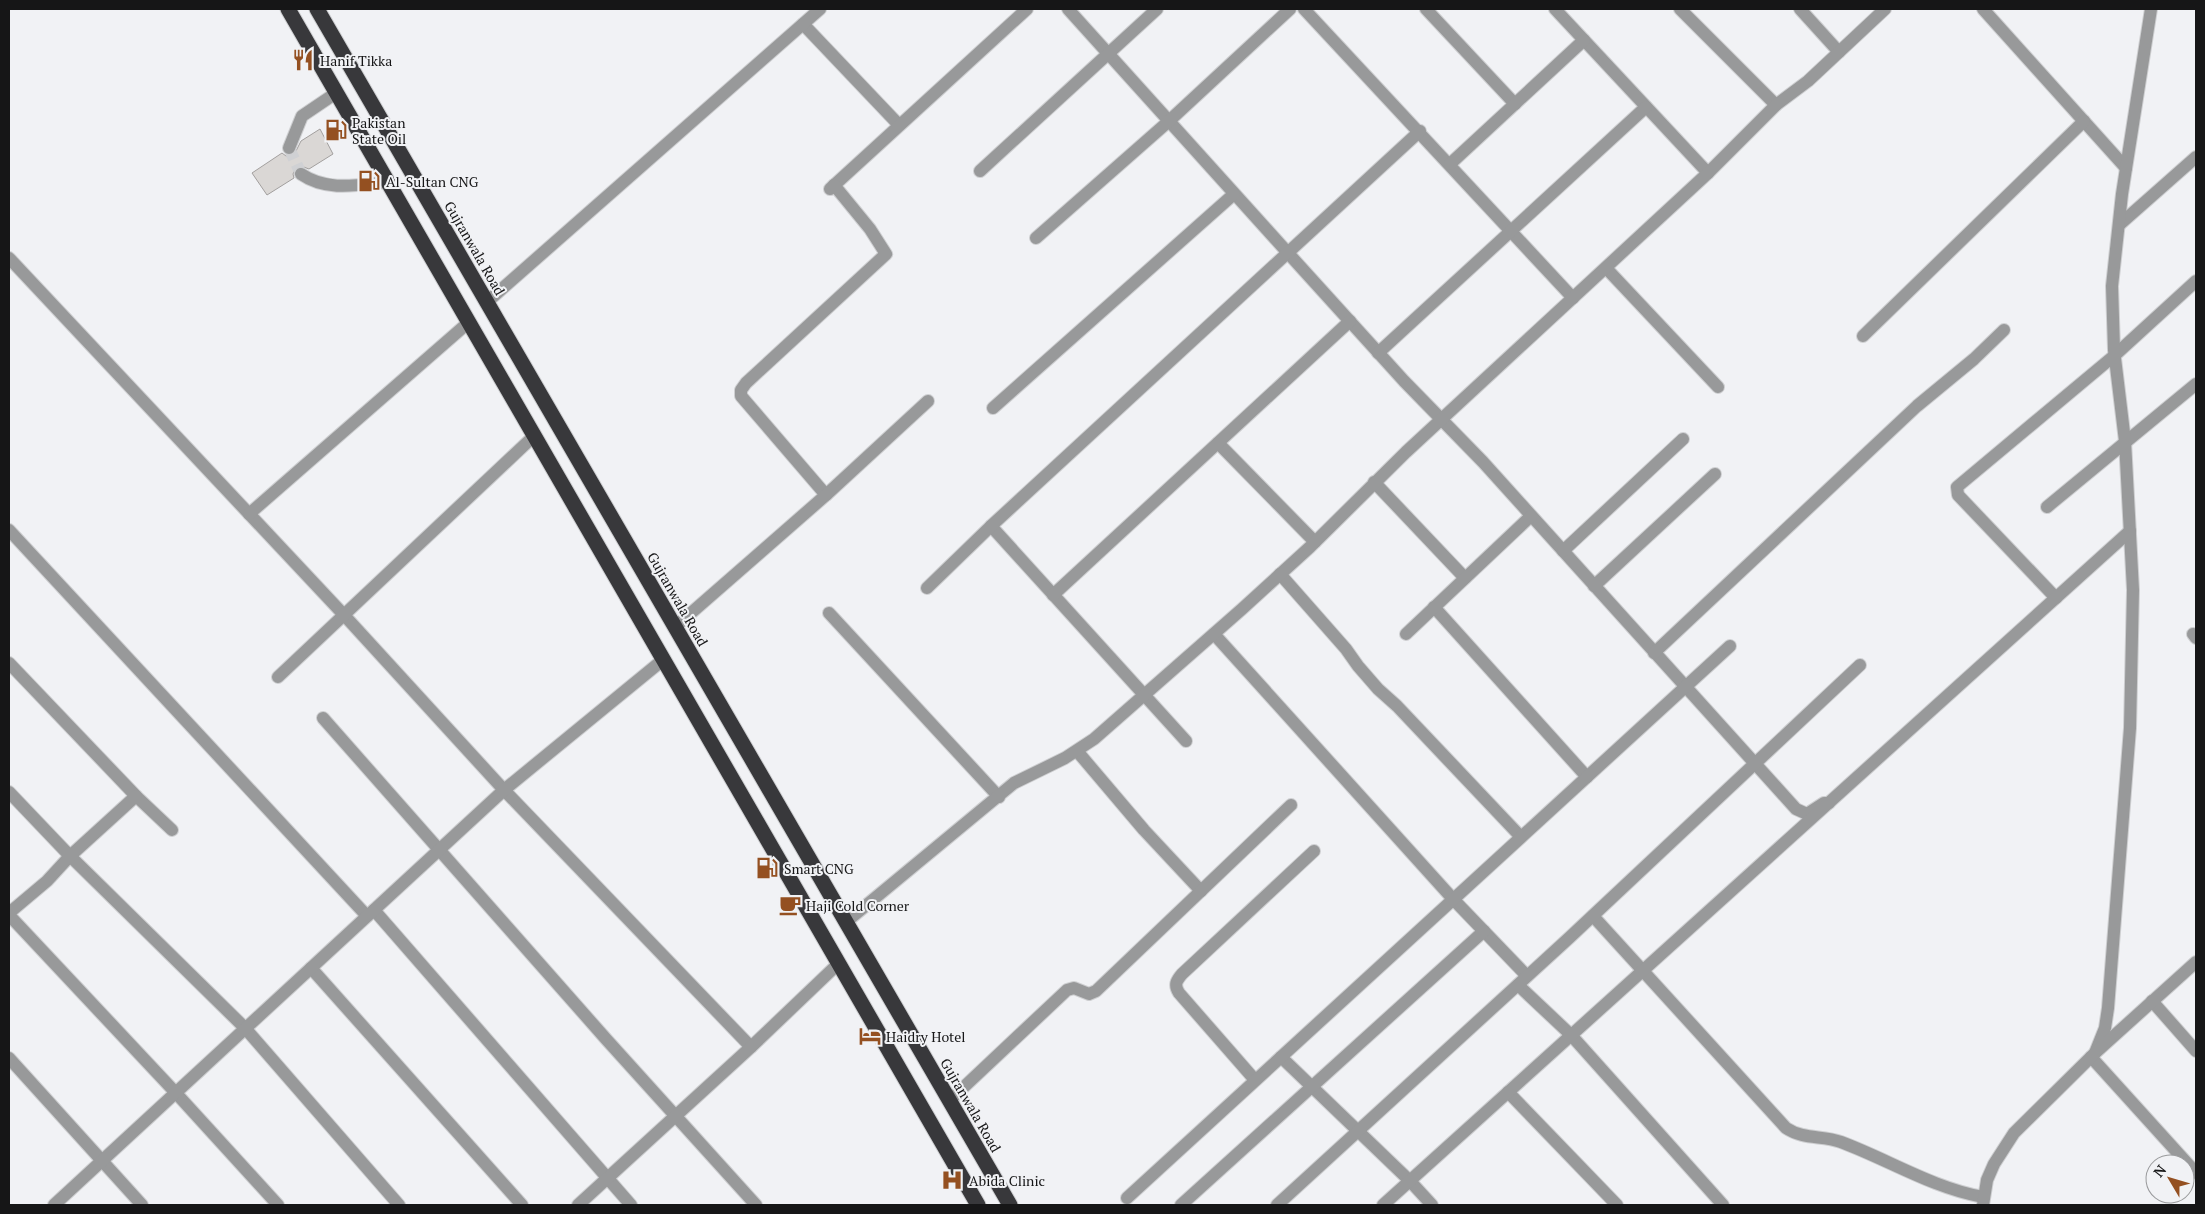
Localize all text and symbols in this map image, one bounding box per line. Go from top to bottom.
restaurant icon: Hanif Tikka [290,47,316,73]
place label: Hanif Tikka [320,51,392,70]
place label: Pakistan State Oil [352,113,406,148]
fuel station icon: Pakistan State Oil [323,117,349,143]
fuel station icon: Al-Sultan CNG [356,168,382,194]
place label: Al-Sultan CNG [386,172,479,191]
street label: Gujranwala Road [440,197,510,299]
street label: Gujranwala Road [643,548,713,650]
fuel station icon: Smart CNG [754,855,780,881]
place label: Smart CNG [784,859,854,878]
cafe icon: Haji Cold Corner [777,892,803,918]
place label: Haji Cold Corner [806,896,910,915]
hotel icon: Haidry Hotel [857,1023,883,1049]
place label: Haidry Hotel [886,1027,966,1046]
street label: Gujranwala Road [936,1054,1006,1156]
north arrow [2145,1154,2195,1204]
text: N [2149,1160,2170,1181]
hospital icon: Abida Clinic [939,1167,965,1193]
place label: Abida Clinic [969,1171,1045,1190]

